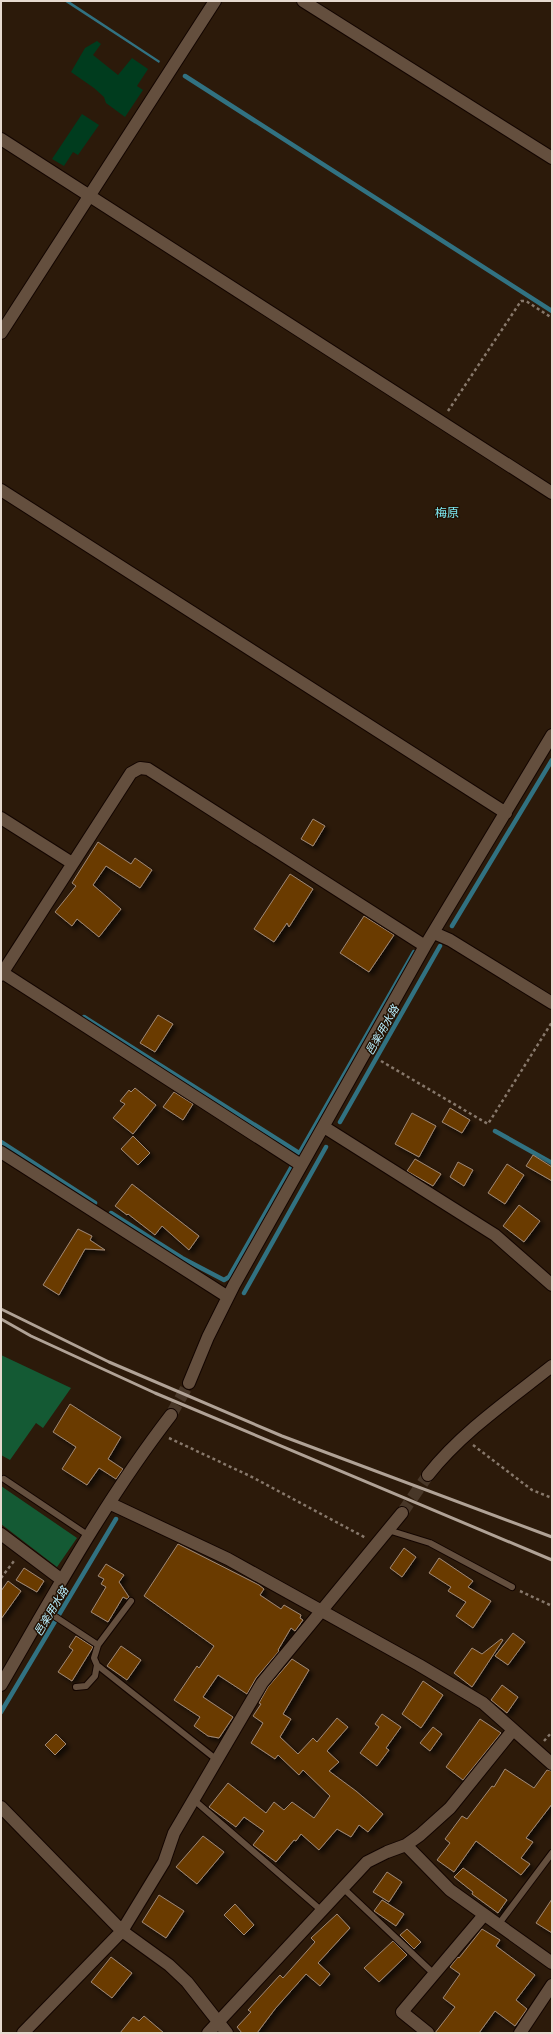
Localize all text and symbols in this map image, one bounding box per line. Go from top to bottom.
district label: 梅原 [435,506,459,520]
water label: 邑楽用水路 [363,1002,401,1057]
water label: 邑楽用水路 [32,1583,71,1638]

